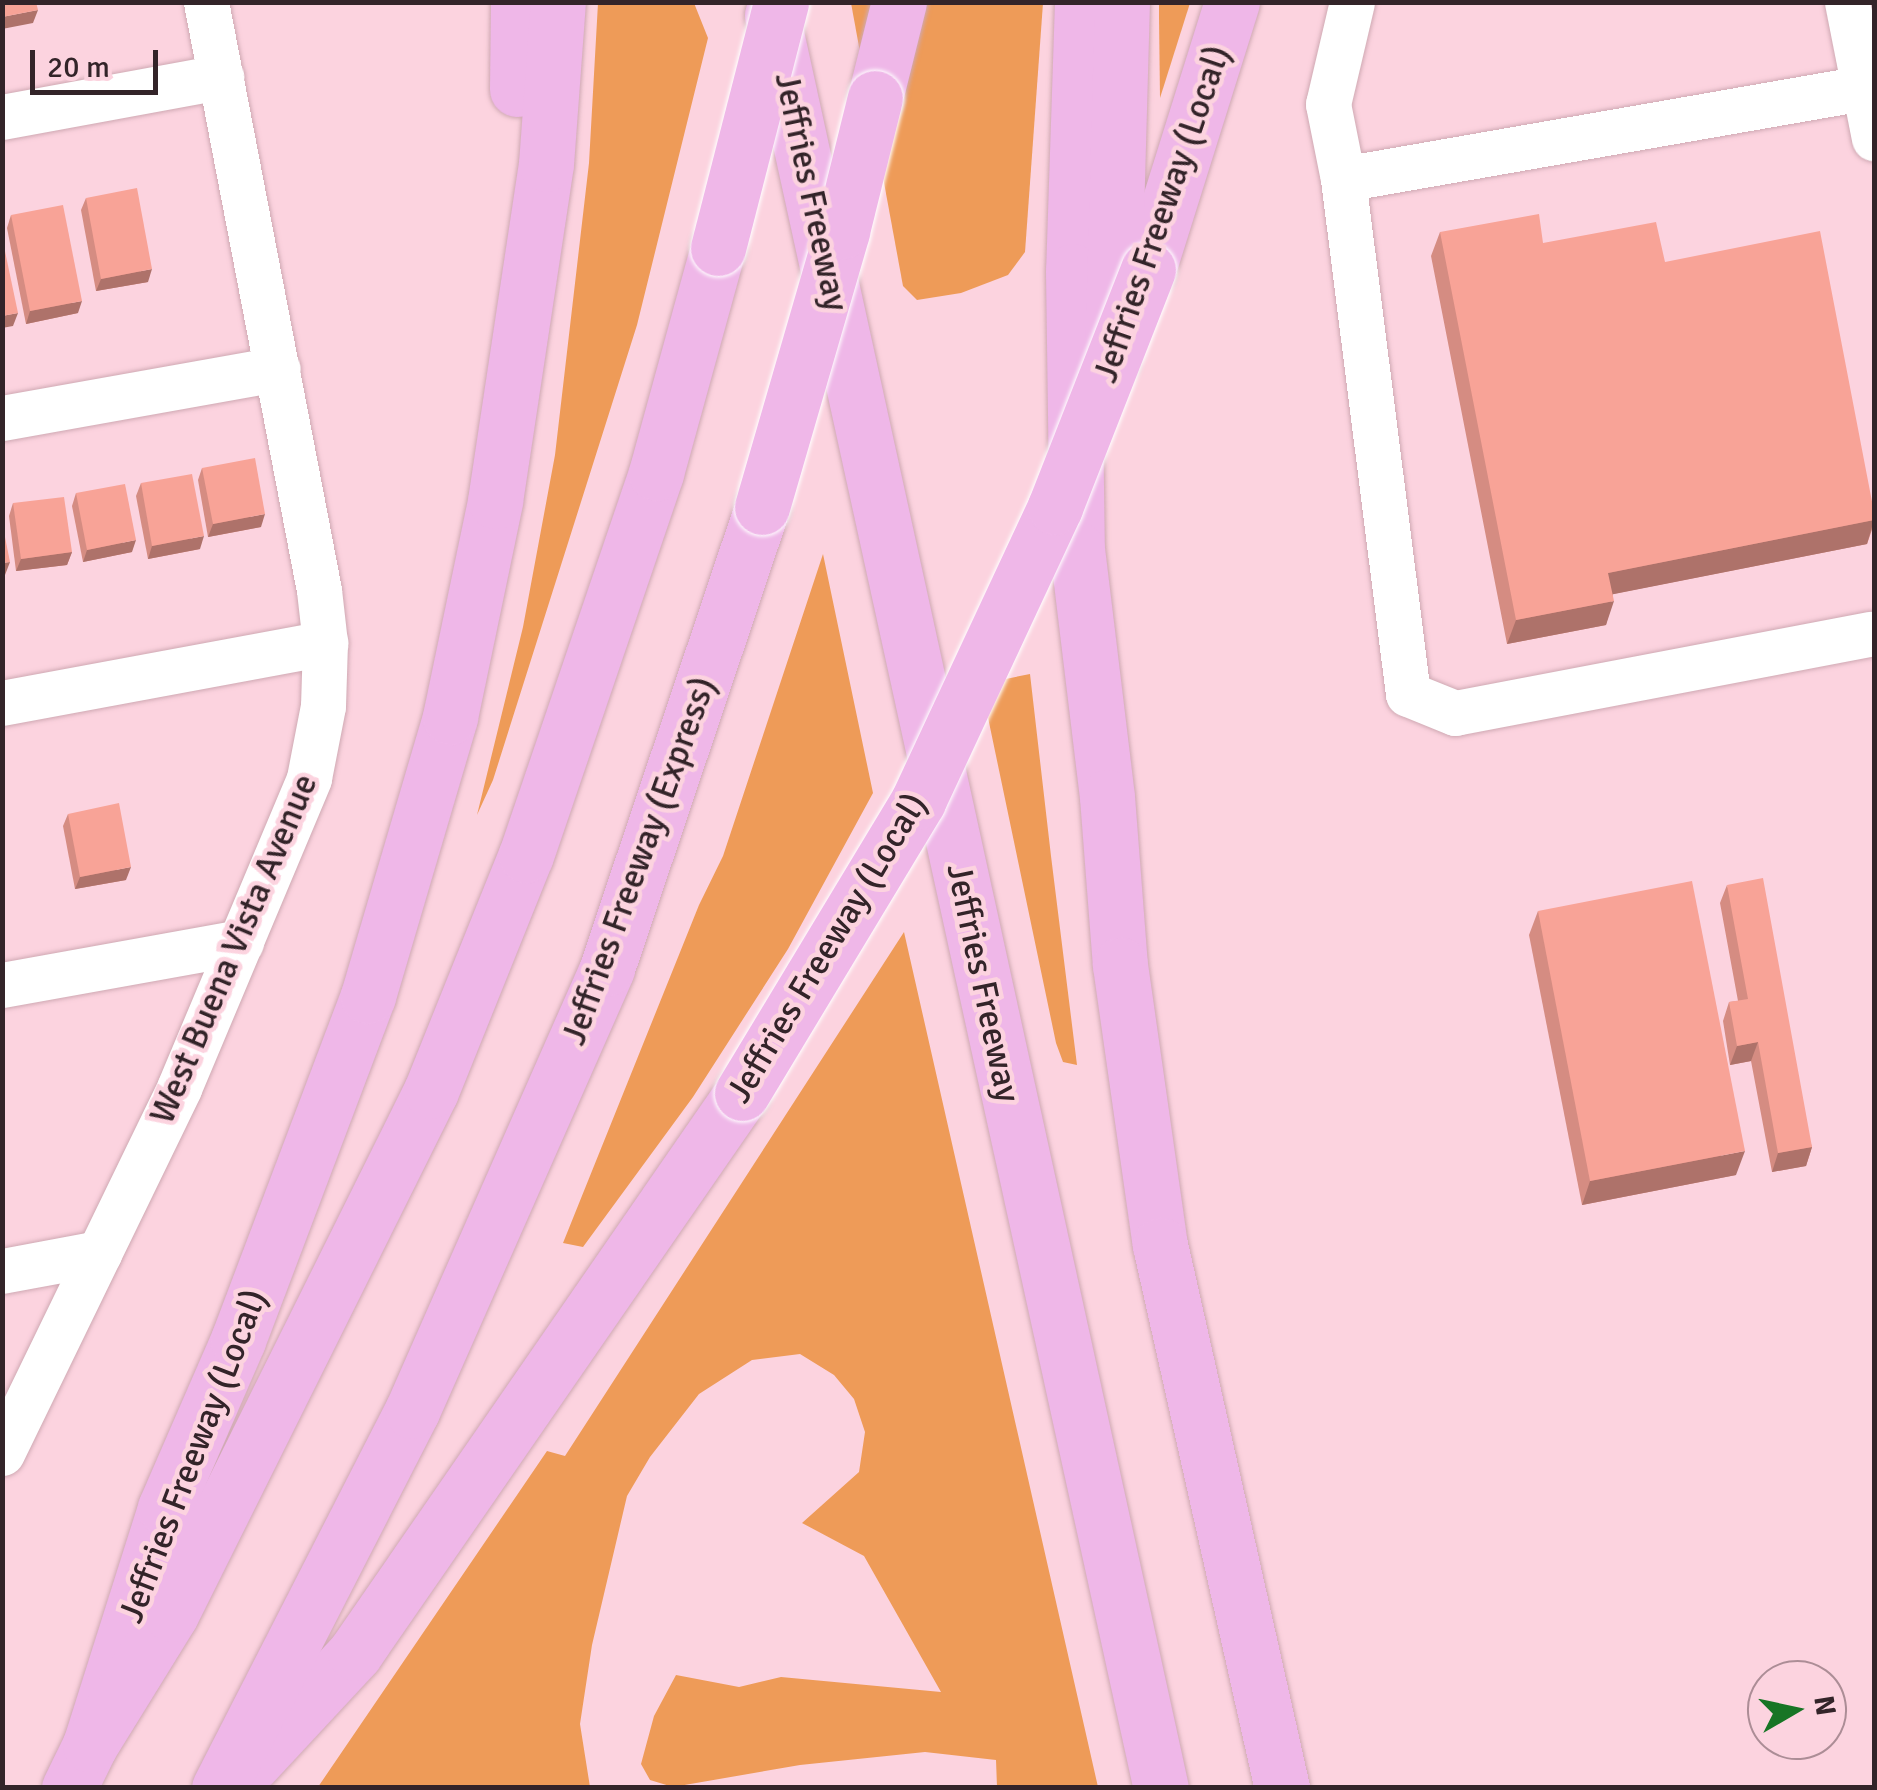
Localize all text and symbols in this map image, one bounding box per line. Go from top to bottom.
scale bar [35,30,162,92]
street label: Jeffries Freeway (Local) [1085,40,1239,388]
text: 20 m [47,49,110,86]
street label: Jeffries Freeway [765,69,857,315]
street label: Jeffries Freeway (Express) [553,671,725,1051]
street label: West Buena Vista Avenue [141,768,327,1130]
street label: Jeffries Freeway (Local) [718,786,936,1110]
street label: Jeffries Freeway [937,860,1029,1106]
street label: Jeffries Freeway (Local) [110,1283,276,1629]
north arrow [1747,1660,1847,1760]
text: N [1806,1693,1843,1718]

